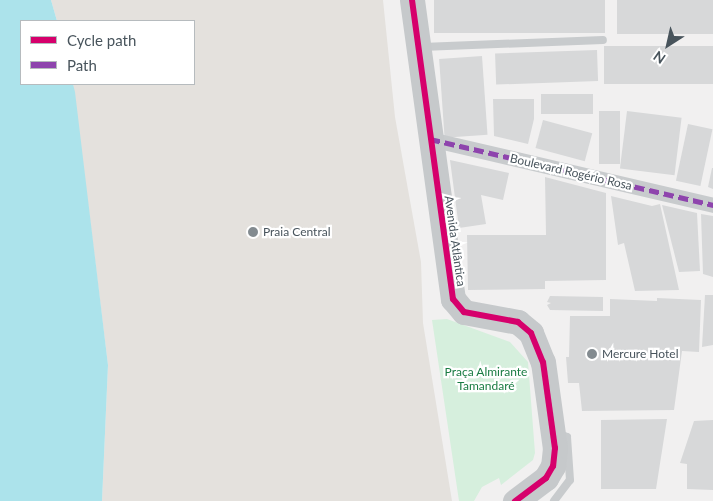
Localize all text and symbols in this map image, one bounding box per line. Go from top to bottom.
legend [20,20,195,85]
north arrow [643,20,693,70]
text: Cycle path [67,31,136,49]
text: N [650,48,668,68]
text: Path [67,56,97,74]
street label: Boulevard Rogério Rosa [509,151,633,193]
street label: Avenida Atlântica [441,194,469,288]
place label: Praia Central [263,225,330,239]
marker: Praia Central [247,226,259,238]
place label: Mercure Hotel [602,347,678,361]
marker: Mercure Hotel [586,348,598,360]
park label: Praça Almirante Tamandaré [444,365,528,393]

